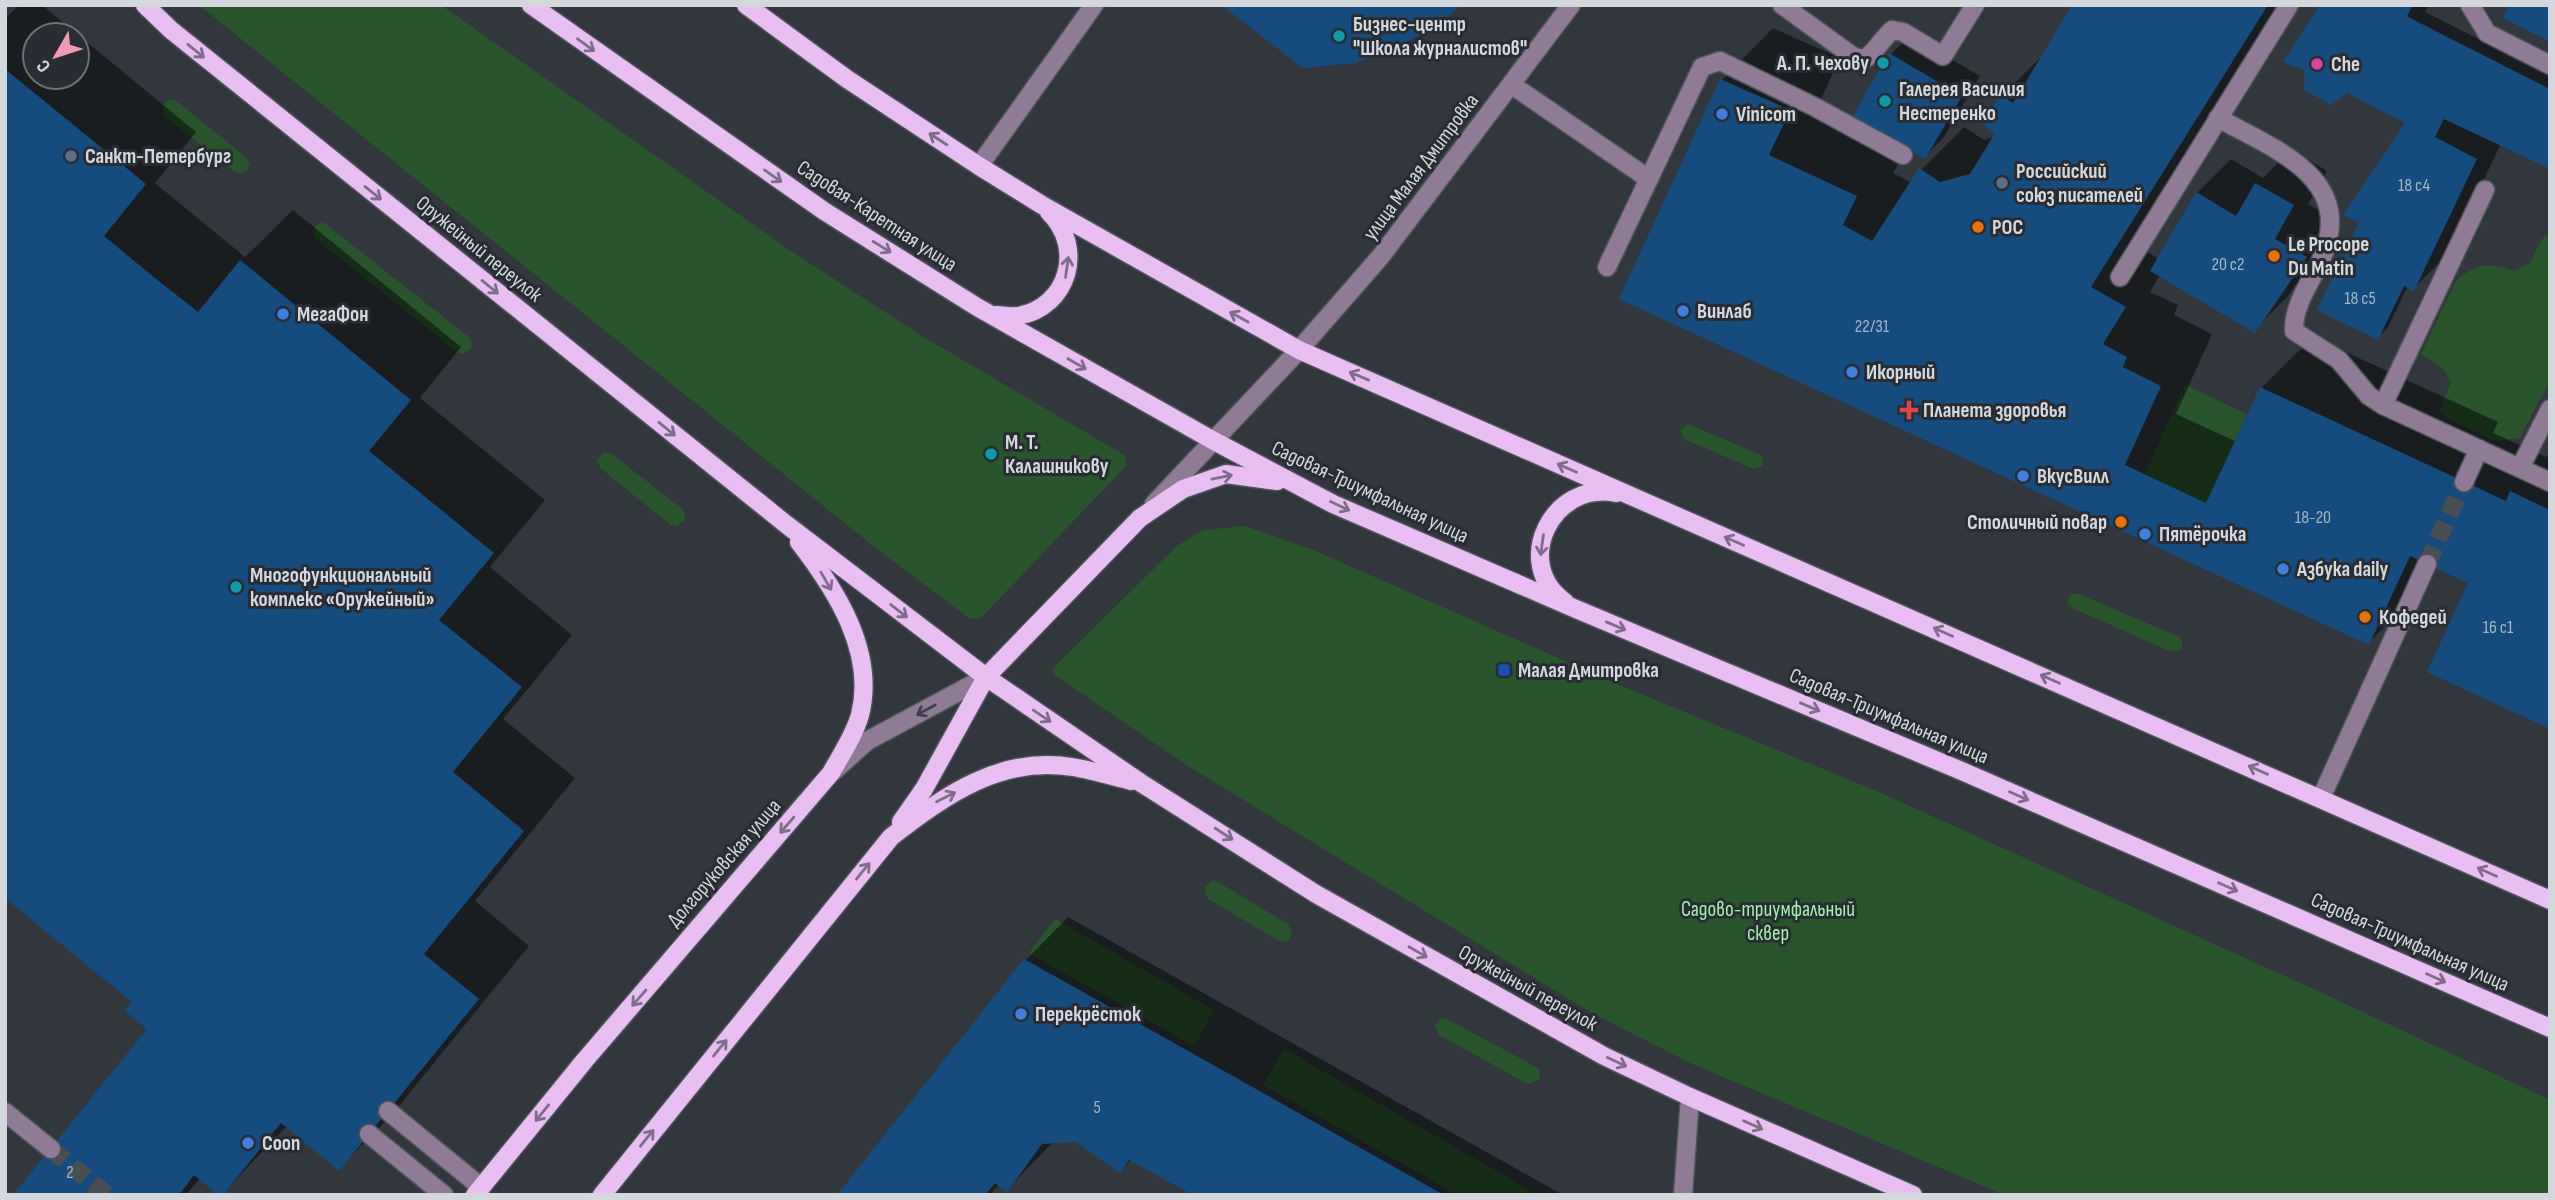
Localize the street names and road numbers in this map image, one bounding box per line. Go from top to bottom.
street label: улица Малая Дмитровка [1358,89,1484,245]
street label: Садовая-Каретная улица [792,155,962,277]
street label: Оружейный переулок [411,191,547,307]
street label: Садовая-Триумфальная улица [1268,435,1472,549]
street label: Садовая-Триумфальная улица [1786,663,1992,769]
street label: Долгоруковская улица [662,794,786,932]
street label: Садовая-Триумфальная улица [2307,887,2513,997]
street label: Оружейный переулок [1454,940,1602,1037]

